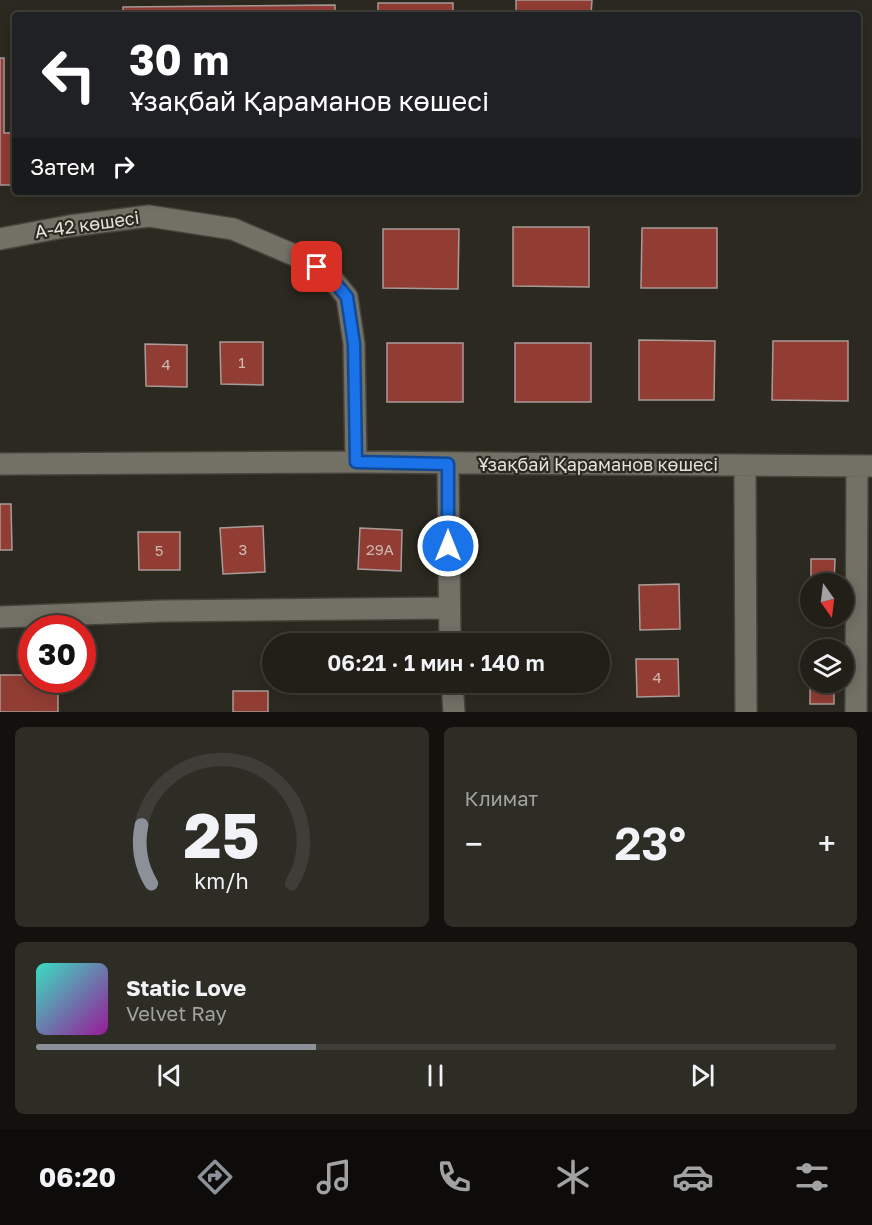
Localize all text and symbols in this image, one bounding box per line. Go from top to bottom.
text: 30 m [129,34,229,84]
icon: left [30,36,108,114]
text: Ұзақбай Қараманов көшесі [129,85,489,117]
icon: right [107,150,140,183]
text: Затем [30,153,95,180]
street label: А-42 көшесі [33,206,141,242]
pin [291,241,342,292]
icon: arrive [300,250,333,283]
house number: 1 [238,353,246,371]
house number: 4 [161,355,171,373]
street label: Ұзақбай Қараманов көшесі [478,453,718,475]
position arrow [416,514,480,578]
house number: 3 [239,540,247,558]
house number: 29А [366,540,394,558]
house number: 5 [155,541,163,559]
north arrow [800,573,854,627]
map controls [800,573,854,693]
speed limit sign: 30 [18,615,96,693]
button: layers [800,639,854,693]
text: 06:21 · 1 мин · 140 m [327,649,545,676]
house number: 4 [652,668,662,686]
text: Климат [465,786,538,810]
text: 25 [184,797,260,872]
text: 23° [614,816,686,870]
text: − [465,824,483,863]
text: + [818,824,836,863]
text: km/h [194,868,249,894]
text: Static Love [126,974,246,1001]
text: Velvet Ray [126,1001,227,1025]
icon: previous [153,1059,186,1092]
icon: pause [419,1059,452,1092]
icon: next [686,1059,719,1092]
icon: directions [194,1156,236,1198]
icon: music [313,1156,355,1198]
icon: phone [433,1156,475,1198]
icon: climate [552,1156,594,1198]
icon: car [672,1156,714,1198]
icon: filters [791,1156,833,1198]
text: 06:20 [39,1161,116,1193]

